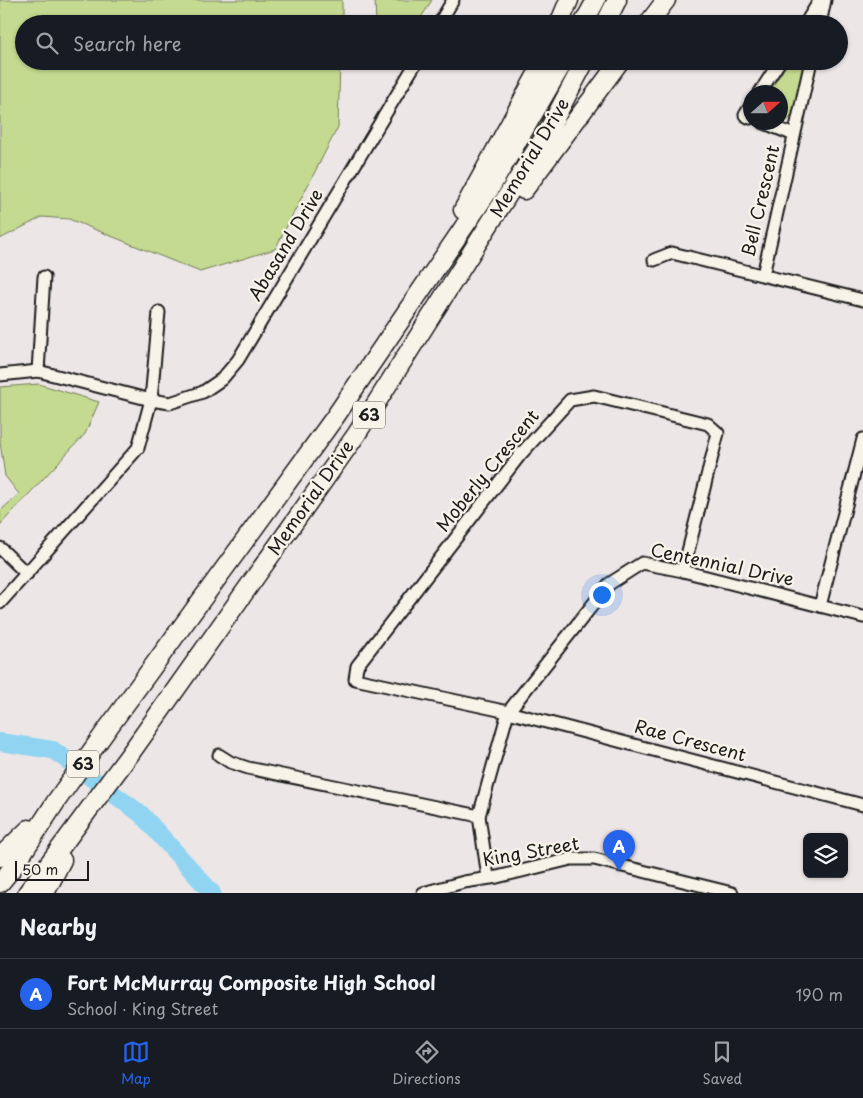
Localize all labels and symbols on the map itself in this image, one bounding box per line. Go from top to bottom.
north arrow [743,85,788,130]
street label: Memorial Drive [482,92,575,222]
street label: Bell Crescent [734,142,786,259]
street label: Abasand Drive [241,183,329,305]
road number: 63 [353,402,385,428]
street label: Moberly Crescent [429,403,545,537]
street label: Memorial Drive [260,434,360,560]
street label: Centennial Drive [648,535,796,592]
your location [589,582,615,608]
street label: Rae Crescent [632,712,749,767]
road number: 63 [67,751,99,778]
street label: King Street [480,829,581,872]
pin: A [603,830,635,871]
scale bar [15,858,89,881]

